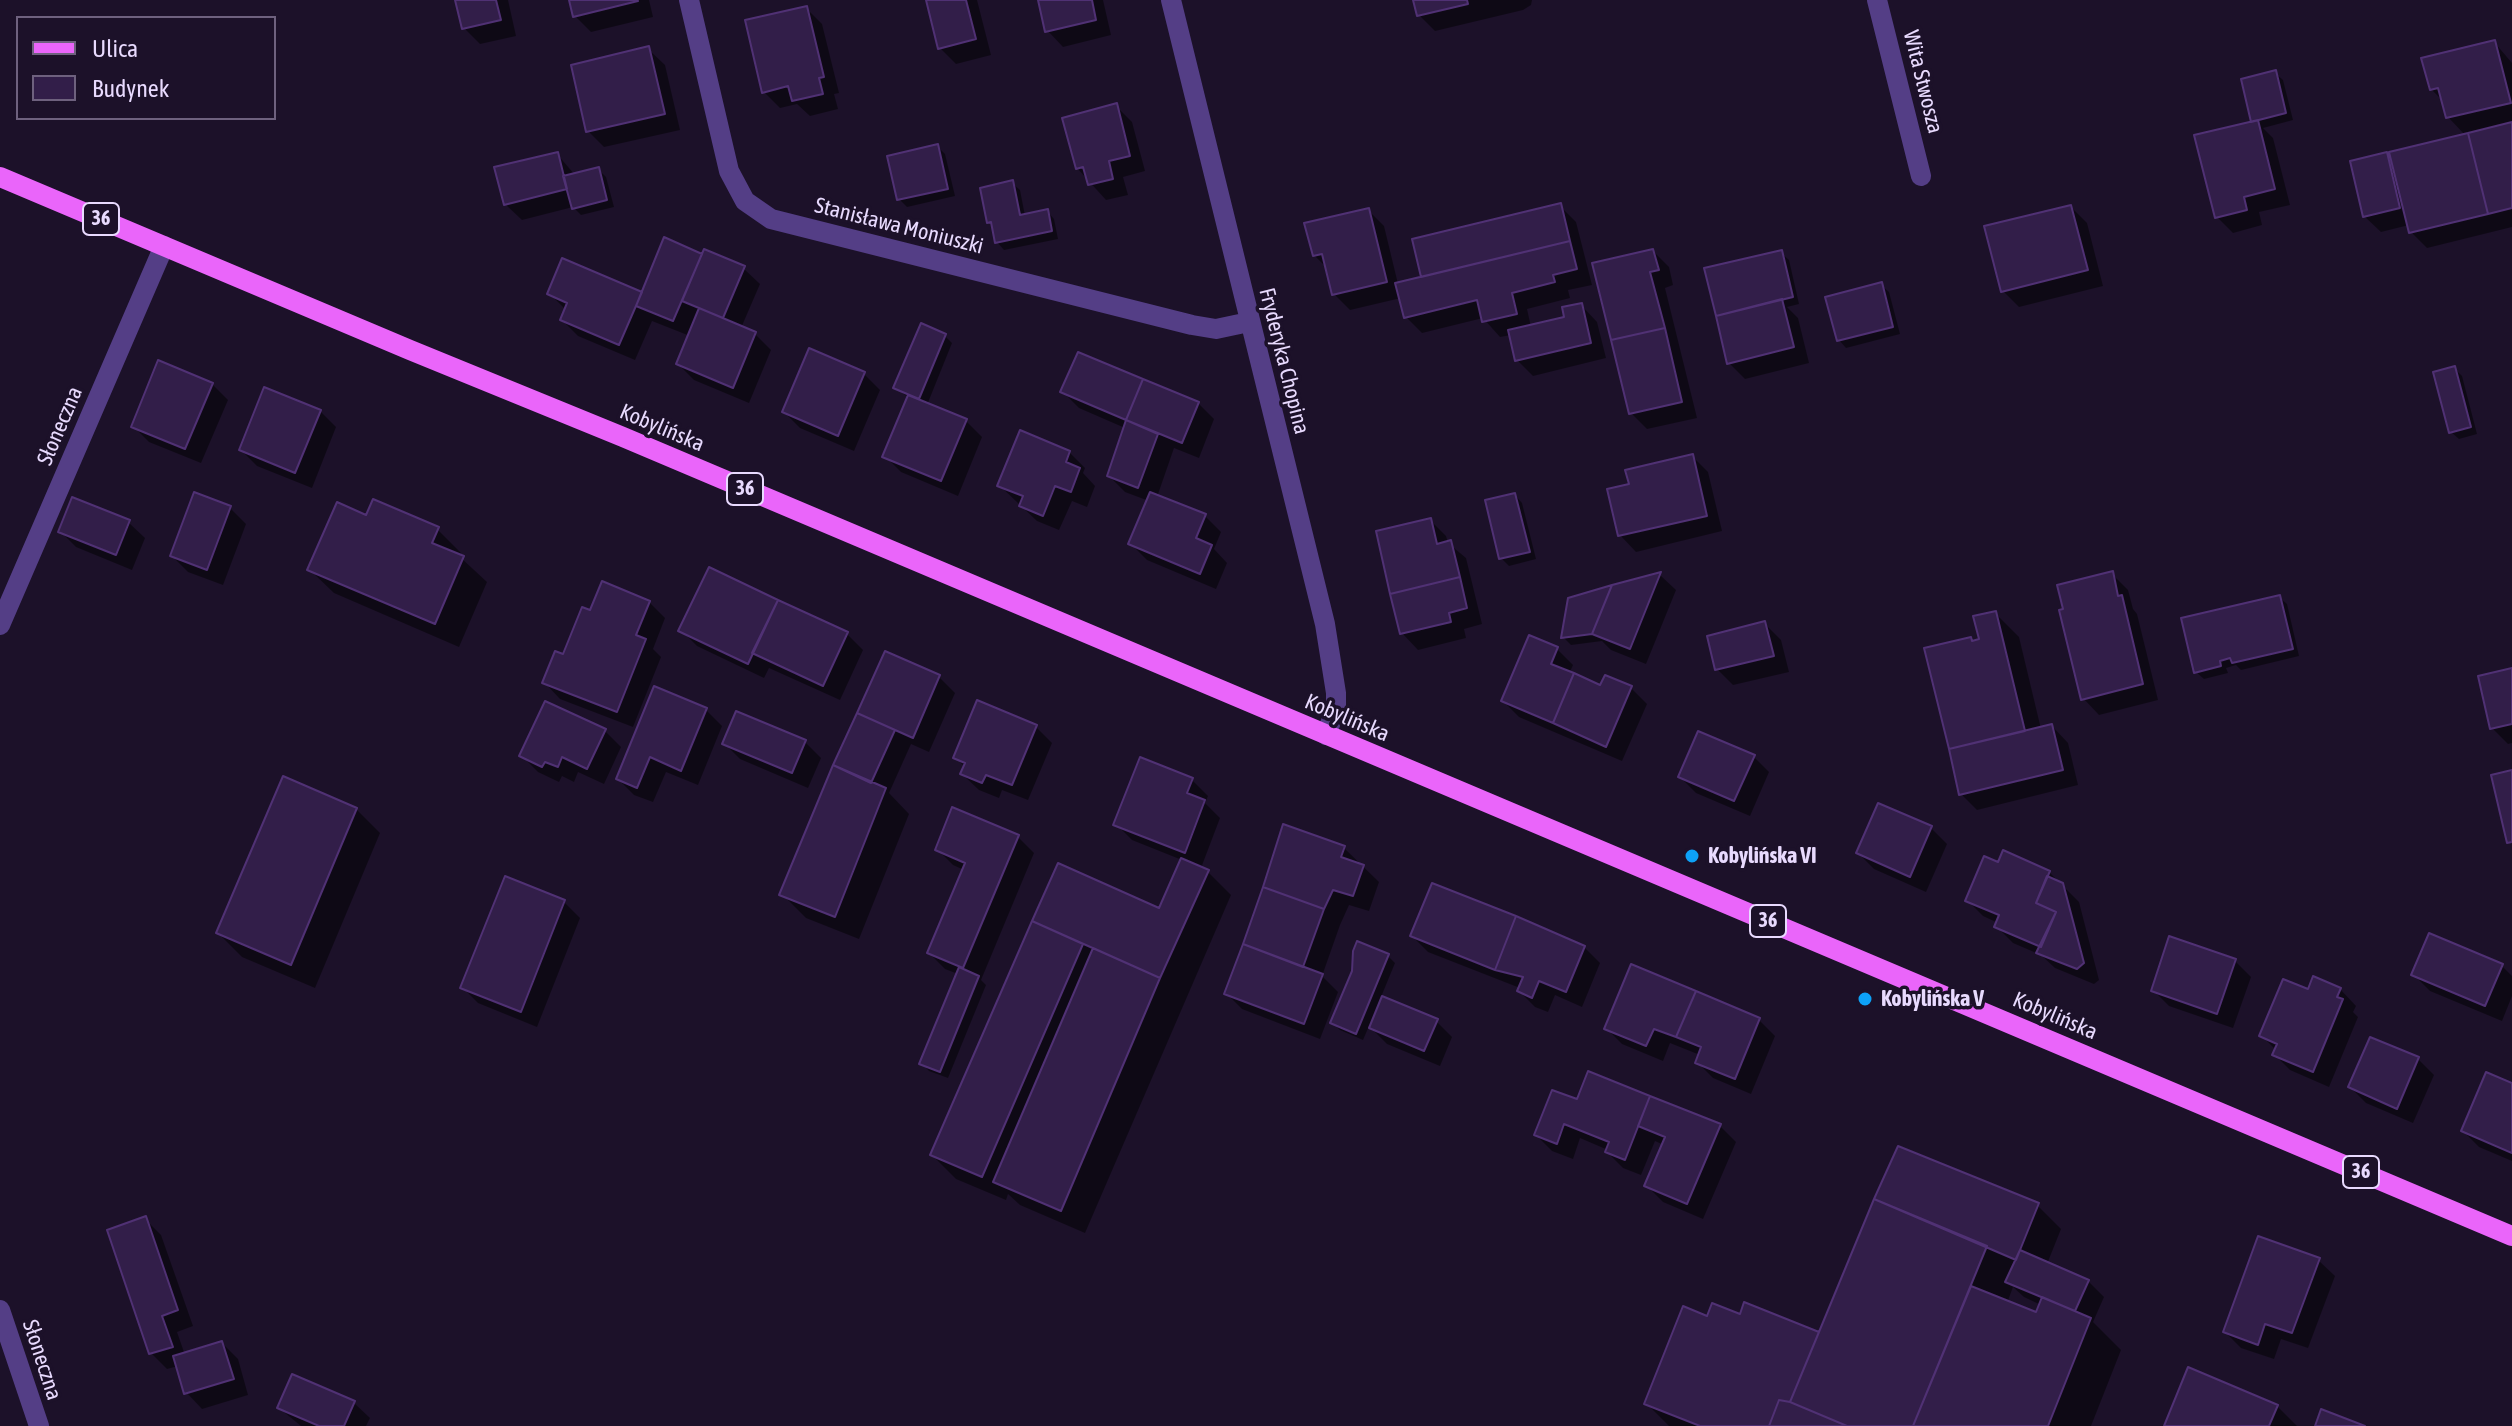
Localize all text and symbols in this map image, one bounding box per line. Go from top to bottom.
legend [16,16,276,120]
street label: Wita Stwosza [1897,28,1949,136]
text: Ulica [92,35,138,62]
text: Budynek [92,75,169,102]
street label: Stanisława Moniuszki [812,192,986,260]
road number: 36 [83,203,119,235]
street label: Fryderyka Chopina [1253,285,1315,437]
street label: Słoneczna [32,383,88,469]
street label: Kobylińska [616,398,708,458]
road number: 36 [727,473,763,505]
street label: Kobylińska [1301,688,1393,748]
place label: Kobylińska VI [1708,843,1817,869]
marker: Kobylińska VI [1683,847,1701,865]
road number: 36 [1750,905,1786,937]
place label: Kobylińska V [1881,986,1984,1012]
street label: Kobylińska [2009,986,2101,1046]
marker: Kobylińska V [1856,990,1874,1008]
road number: 36 [2343,1156,2379,1188]
street label: Słoneczna [17,1317,67,1403]

